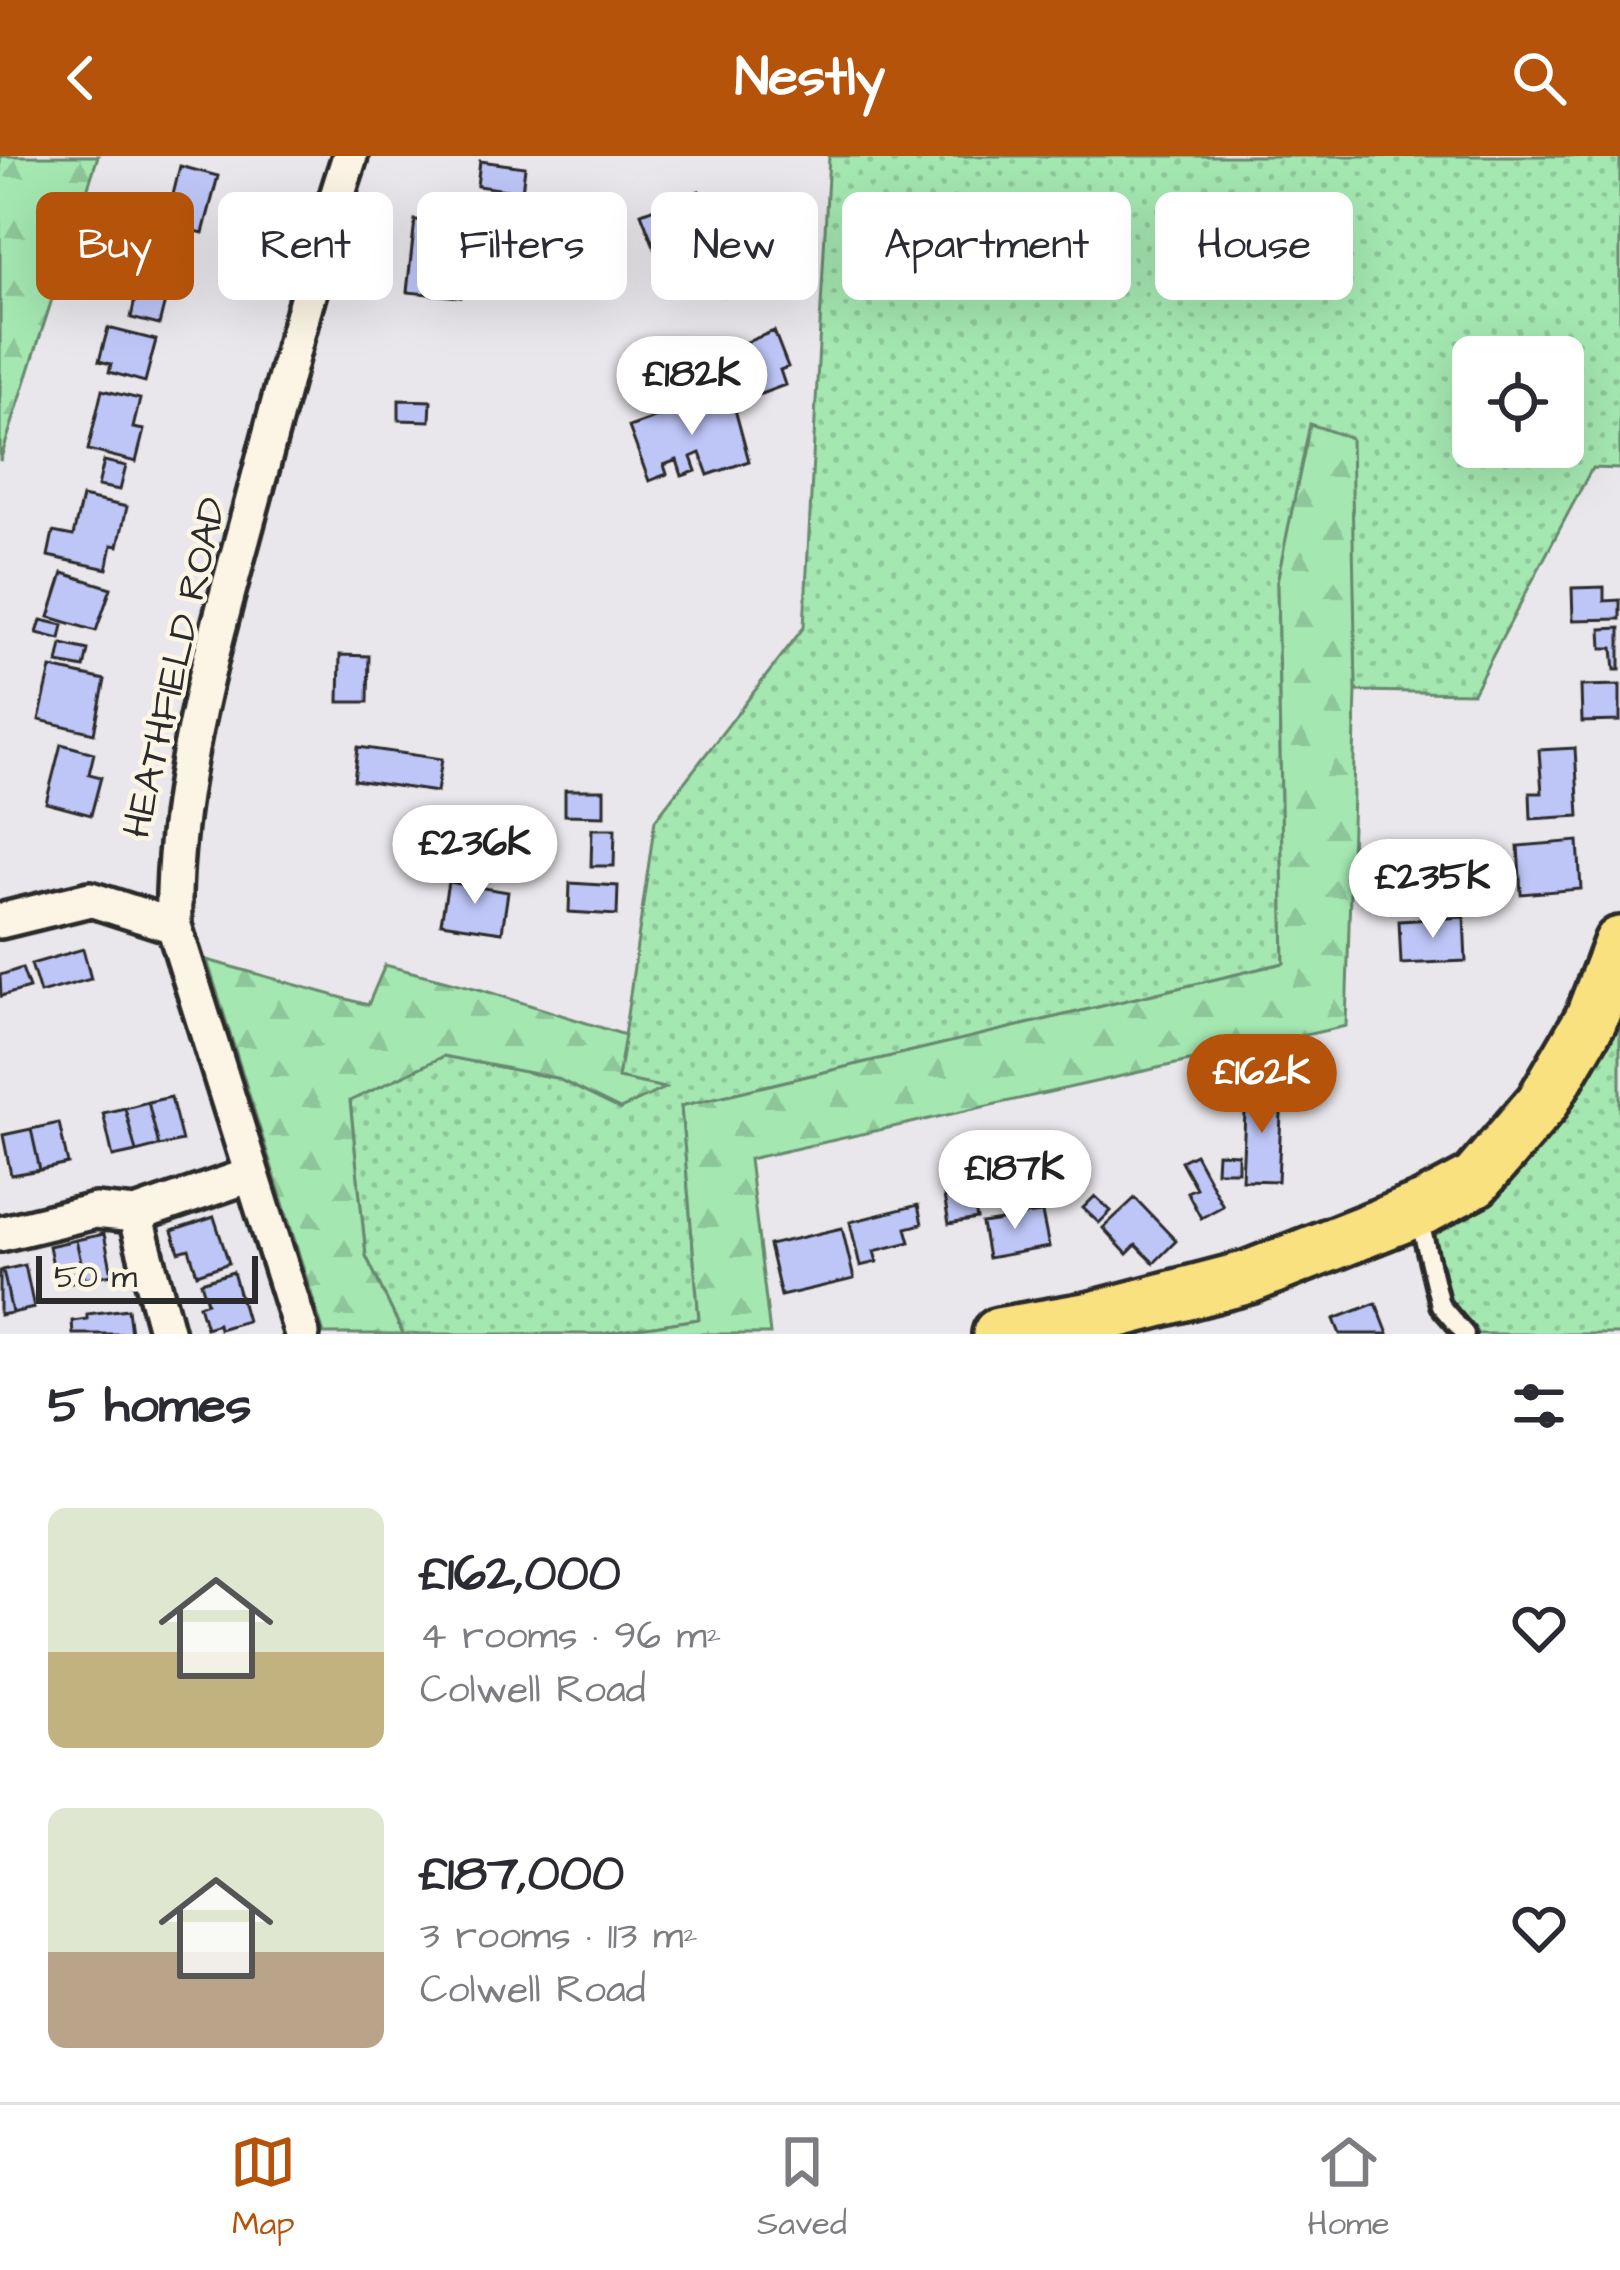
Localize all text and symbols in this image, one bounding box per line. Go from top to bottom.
text: Nestly [735,41,885,116]
icon: back [48,45,114,111]
icon: search [1506,45,1572,111]
chip: Buy [36,192,194,300]
chip: Rent [218,192,393,300]
chip: Filters [417,192,627,300]
chip: New [651,192,818,300]
chip: Apartment [842,192,1131,300]
chip: House [1155,192,1353,300]
pin: £182K [608,336,776,438]
map controls [1452,336,1584,468]
button: locate [1452,336,1584,468]
text: £182K [643,348,741,402]
street label: HEATHFIELD ROAD [111,492,241,843]
pin: £236K [391,805,559,907]
text: £236K [419,817,531,871]
pin: £235K [1349,839,1517,941]
text: £235K [1376,851,1490,905]
pin: £162K [1178,1034,1346,1136]
text: £162K [1214,1046,1310,1100]
pin: £187K [931,1130,1099,1232]
text: £187K [966,1142,1064,1196]
scale bar [36,1250,258,1303]
text: 50 m [54,1254,137,1300]
text: 5 homes [48,1371,251,1442]
icon: filters [1506,1373,1572,1439]
text: £162,000 [420,1539,621,1610]
icon: home [144,1556,288,1700]
icon: heart [1506,1595,1572,1661]
text: 4 rooms · 96 m² [420,1610,721,1664]
text: Colwell Road [420,1664,646,1718]
text: £187,000 [420,1839,624,1910]
icon: home [144,1856,288,2000]
icon: heart [1506,1895,1572,1961]
text: 3 rooms · 113 m² [420,1910,698,1964]
text: Colwell Road [420,1964,646,2018]
tab: Map [230,2129,296,2247]
tab: Saved [757,2129,847,2247]
tab: Home [1308,2129,1390,2247]

